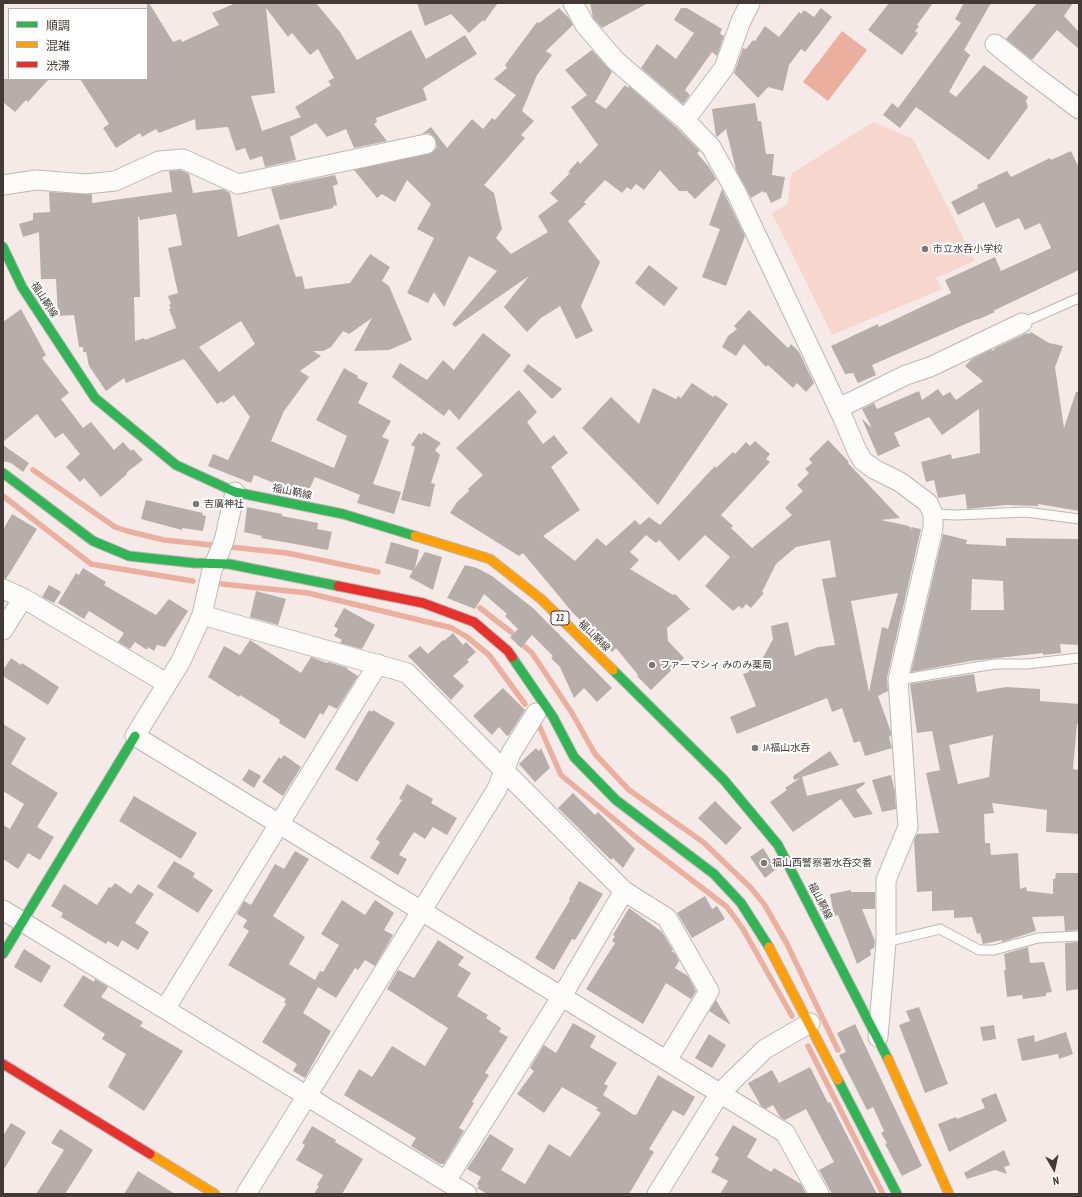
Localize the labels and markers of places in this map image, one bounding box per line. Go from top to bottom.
place label: 市立水呑小学校 [933,243,1003,255]
marker: 市立水呑小学校 [920,244,930,254]
place label: 吉廣神社 [204,498,244,510]
marker: 吉廣神社 [191,499,201,509]
place label: ファーマシィ みのみ薬局 [660,659,772,671]
marker: ファーマシィ みのみ薬局 [647,660,657,670]
place label: JA福山水呑 [763,742,810,754]
marker: JA福山水呑 [750,743,760,753]
place label: 福山西警察署水呑交番 [772,857,872,869]
marker: 福山西警察署水呑交番 [759,858,769,868]

